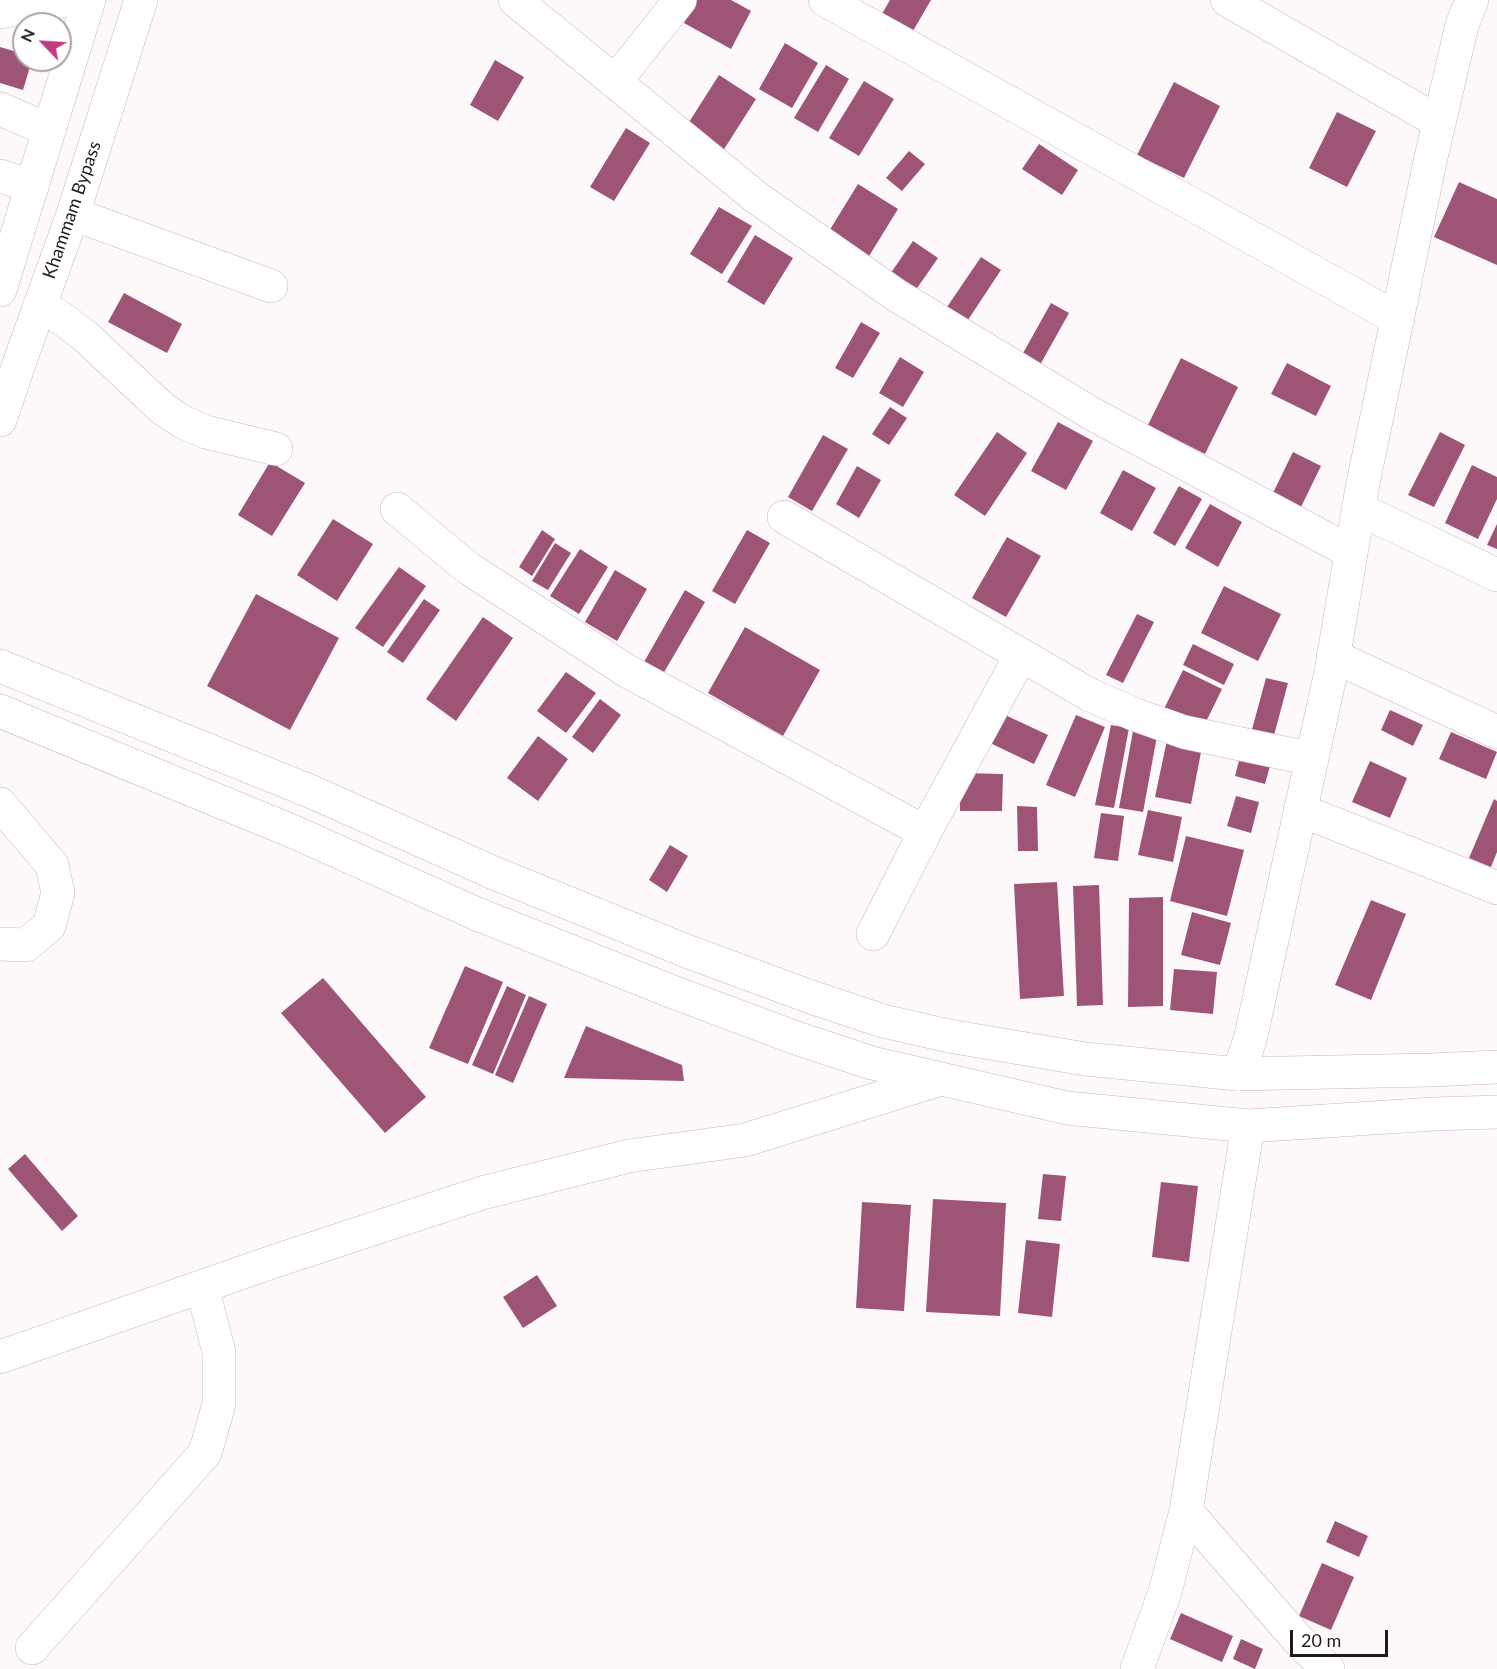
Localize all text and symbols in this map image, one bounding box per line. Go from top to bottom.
north arrow [12,12,72,72]
text: N [16,25,38,45]
street label: Khammam Bypass [38,138,106,282]
scale bar [1293,1618,1390,1656]
text: 20 m [1301,1629,1341,1651]

